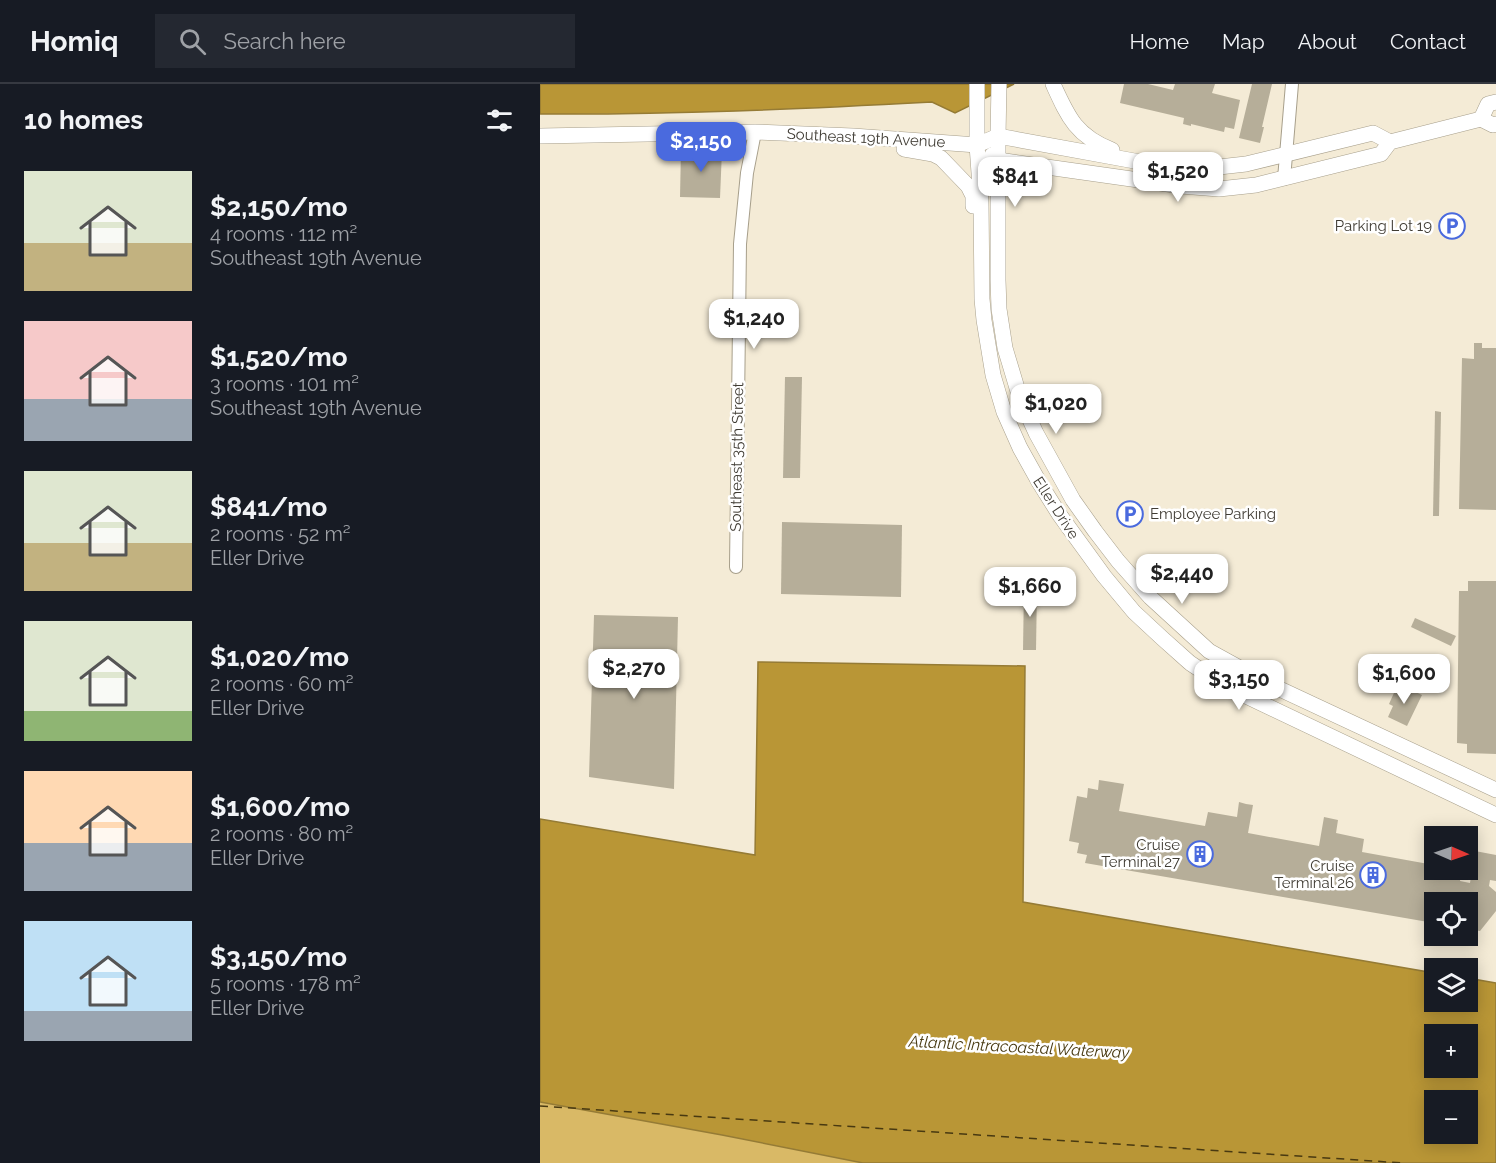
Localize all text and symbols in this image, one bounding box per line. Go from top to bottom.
search box [155,14,575,68]
text: Homiq [30,25,119,58]
icon: search [176,25,209,58]
text: Search here [224,28,346,54]
text: Home [1130,29,1189,54]
text: Map [1222,29,1265,54]
text: About [1298,29,1357,54]
text: Contact [1390,29,1466,54]
icon: filters [483,104,516,137]
text: 10 homes [24,105,143,135]
pin: $2,150 [652,122,750,173]
street label: Southeast 19th Avenue [786,125,946,151]
text: $2,150 [670,129,732,153]
pin: $1,520 [1129,152,1227,203]
pin: $841 [979,157,1051,208]
text: $1,520 [1147,159,1209,183]
text: $841 [992,164,1038,188]
text: $2,150/mo [210,192,347,222]
icon: home [72,195,144,267]
parking icon: Parking Lot 19 [1437,211,1467,241]
place label: Parking Lot 19 [1335,217,1432,235]
text: 4 rooms · 112 m² [210,222,357,246]
text: Southeast 19th Avenue [210,246,422,270]
pin: $1,240 [705,299,803,350]
text: $1,240 [723,306,785,330]
text: $1,520/mo [210,342,347,372]
icon: home [72,345,144,417]
text: 3 rooms · 101 m² [210,372,359,396]
street label: Southeast 35th Street [727,382,747,532]
pin: $1,020 [1007,384,1105,435]
text: $1,020 [1024,391,1088,415]
text: Southeast 19th Avenue [210,396,422,420]
street label: Eller Drive [1029,473,1083,543]
text: $841/mo [210,492,327,522]
icon: home [72,495,144,567]
parking icon: Employee Parking [1115,499,1145,529]
place label: Employee Parking [1150,505,1276,523]
text: 2 rooms · 52 m² [210,522,351,546]
text: Eller Drive [210,546,304,570]
pin: $2,440 [1133,554,1231,605]
text: $2,440 [1150,561,1214,585]
pin: $1,660 [981,567,1079,618]
text: $1,660 [998,574,1062,598]
text: $1,020/mo [210,642,349,672]
icon: home [72,645,144,717]
pin: $2,270 [585,649,683,700]
pin: $1,600 [1355,654,1453,705]
text: $2,270 [602,656,666,680]
pin: $3,150 [1190,660,1288,711]
text: $1,600 [1372,661,1436,685]
text: $3,150 [1208,667,1270,691]
text: 2 rooms · 60 m² [210,672,354,696]
text: Eller Drive [210,696,304,720]
text: $1,600/mo [210,792,350,822]
icon: home [72,795,144,867]
text: 2 rooms · 80 m² [210,822,353,846]
north arrow [1424,826,1478,880]
map controls [1424,826,1478,1144]
place label: Cruise Terminal 27 [1101,836,1180,871]
building icon: Cruise Terminal 27 [1185,839,1215,869]
text: Eller Drive [210,846,304,870]
place label: Cruise Terminal 26 [1274,857,1354,892]
building icon: Cruise Terminal 26 [1358,860,1388,890]
button: locate [1424,892,1478,946]
text: $3,150/mo [210,942,347,972]
icon: home [72,945,144,1017]
button: layers [1424,958,1478,1012]
text: 5 rooms · 178 m² [210,972,361,996]
text: Eller Drive [210,996,304,1020]
button: + [1424,1024,1478,1078]
water label: Atlantic Intracoastal Waterway [907,1032,1131,1062]
button: − [1424,1090,1478,1144]

